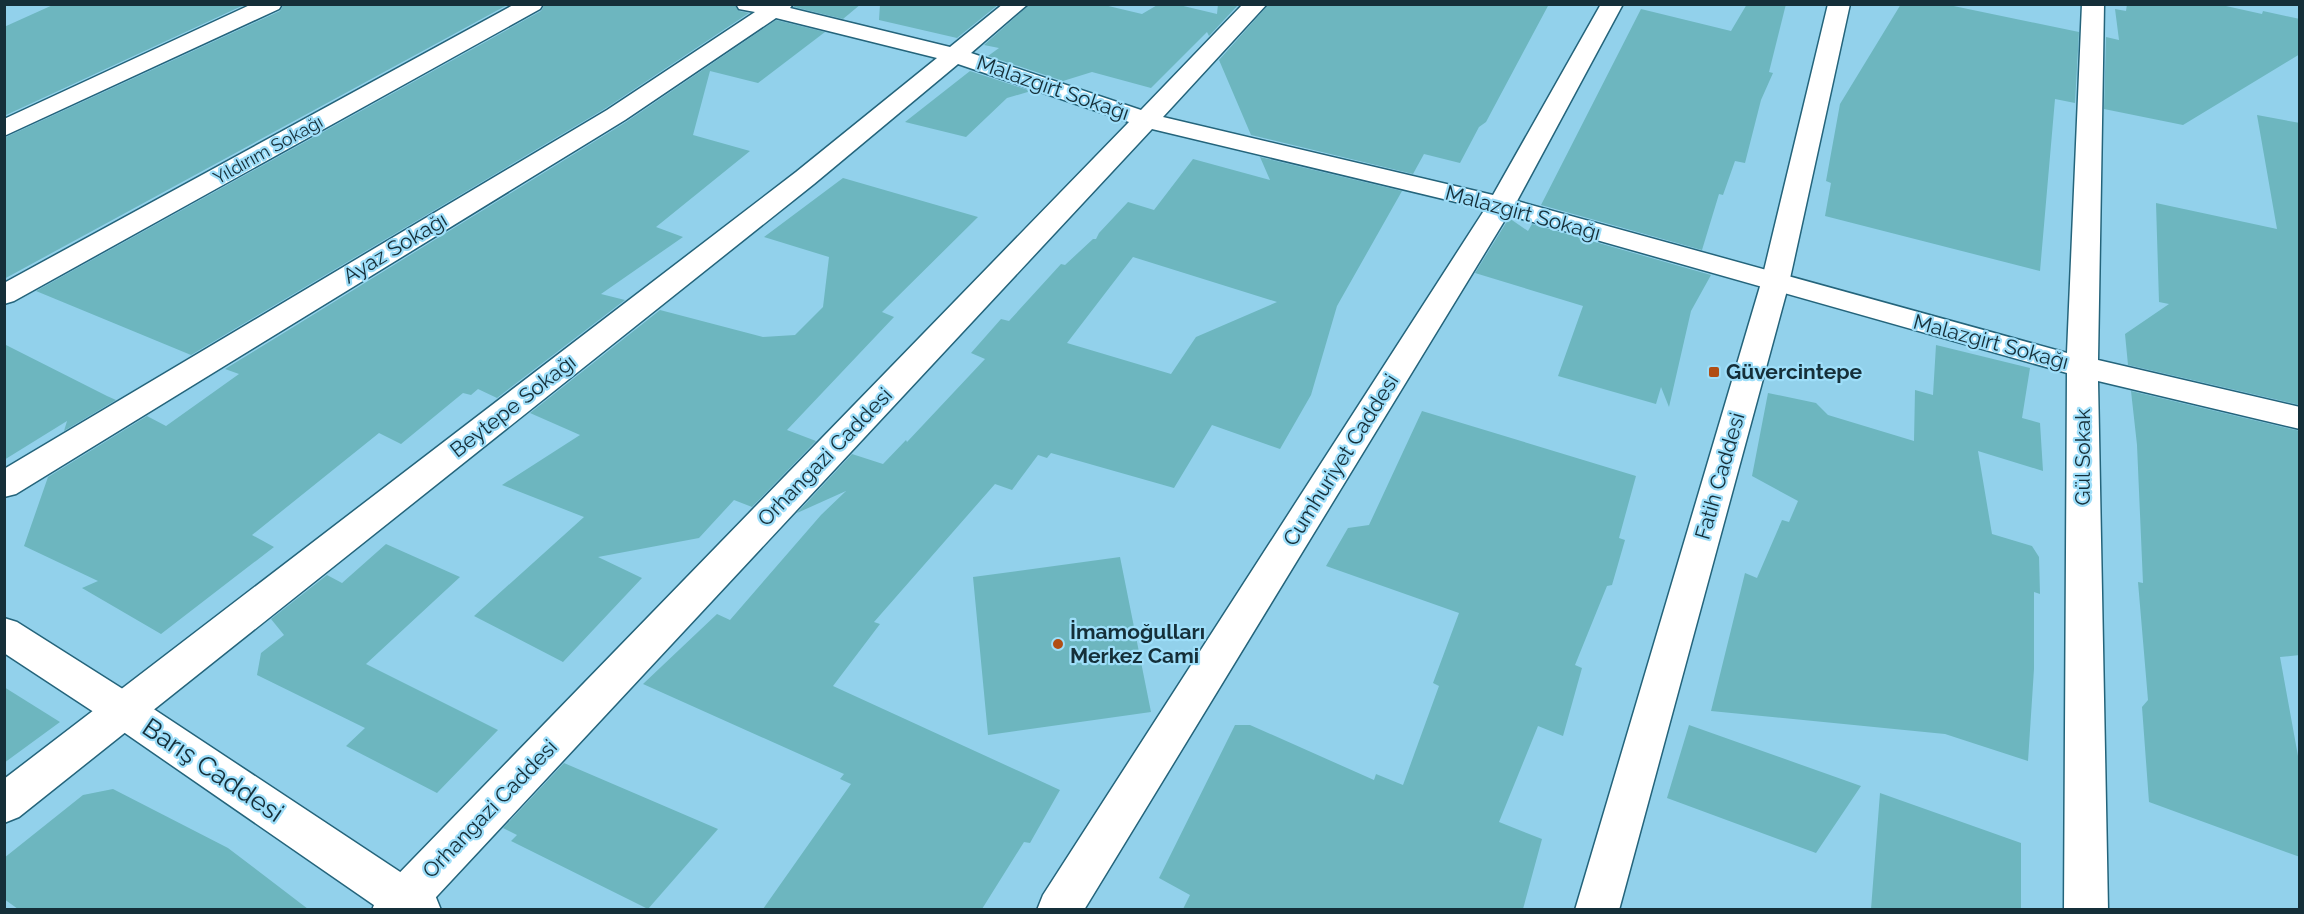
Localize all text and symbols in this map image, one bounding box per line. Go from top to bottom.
street label: Malazgirt Sokağı [974,50,1133,125]
street label: Yıldırım Sokağı [209,111,326,188]
street label: Malazgirt Sokağı [1443,180,1603,245]
street label: Ayaz Sokağı [338,207,451,288]
street label: Malazgirt Sokağı [1911,309,2071,374]
street label: Beytepe Sokağı [445,349,580,462]
place label: Güvercintepe [1726,359,1863,384]
marker: Güvercintepe [1707,365,1721,379]
street label: Cumhuriyet Caddesi [1278,369,1404,550]
street label: Orhangazi Caddesi [752,382,897,531]
street label: Gül Sokak [2070,409,2095,505]
street label: Fatih Caddesi [1690,410,1750,542]
place label: İmamoğulları Merkez Cami [1070,619,1205,668]
marker: İmamoğulları Merkez Cami [1051,637,1065,651]
street label: Barış Caddesi [137,712,289,828]
street label: Orhangazi Caddesi [417,734,562,883]

